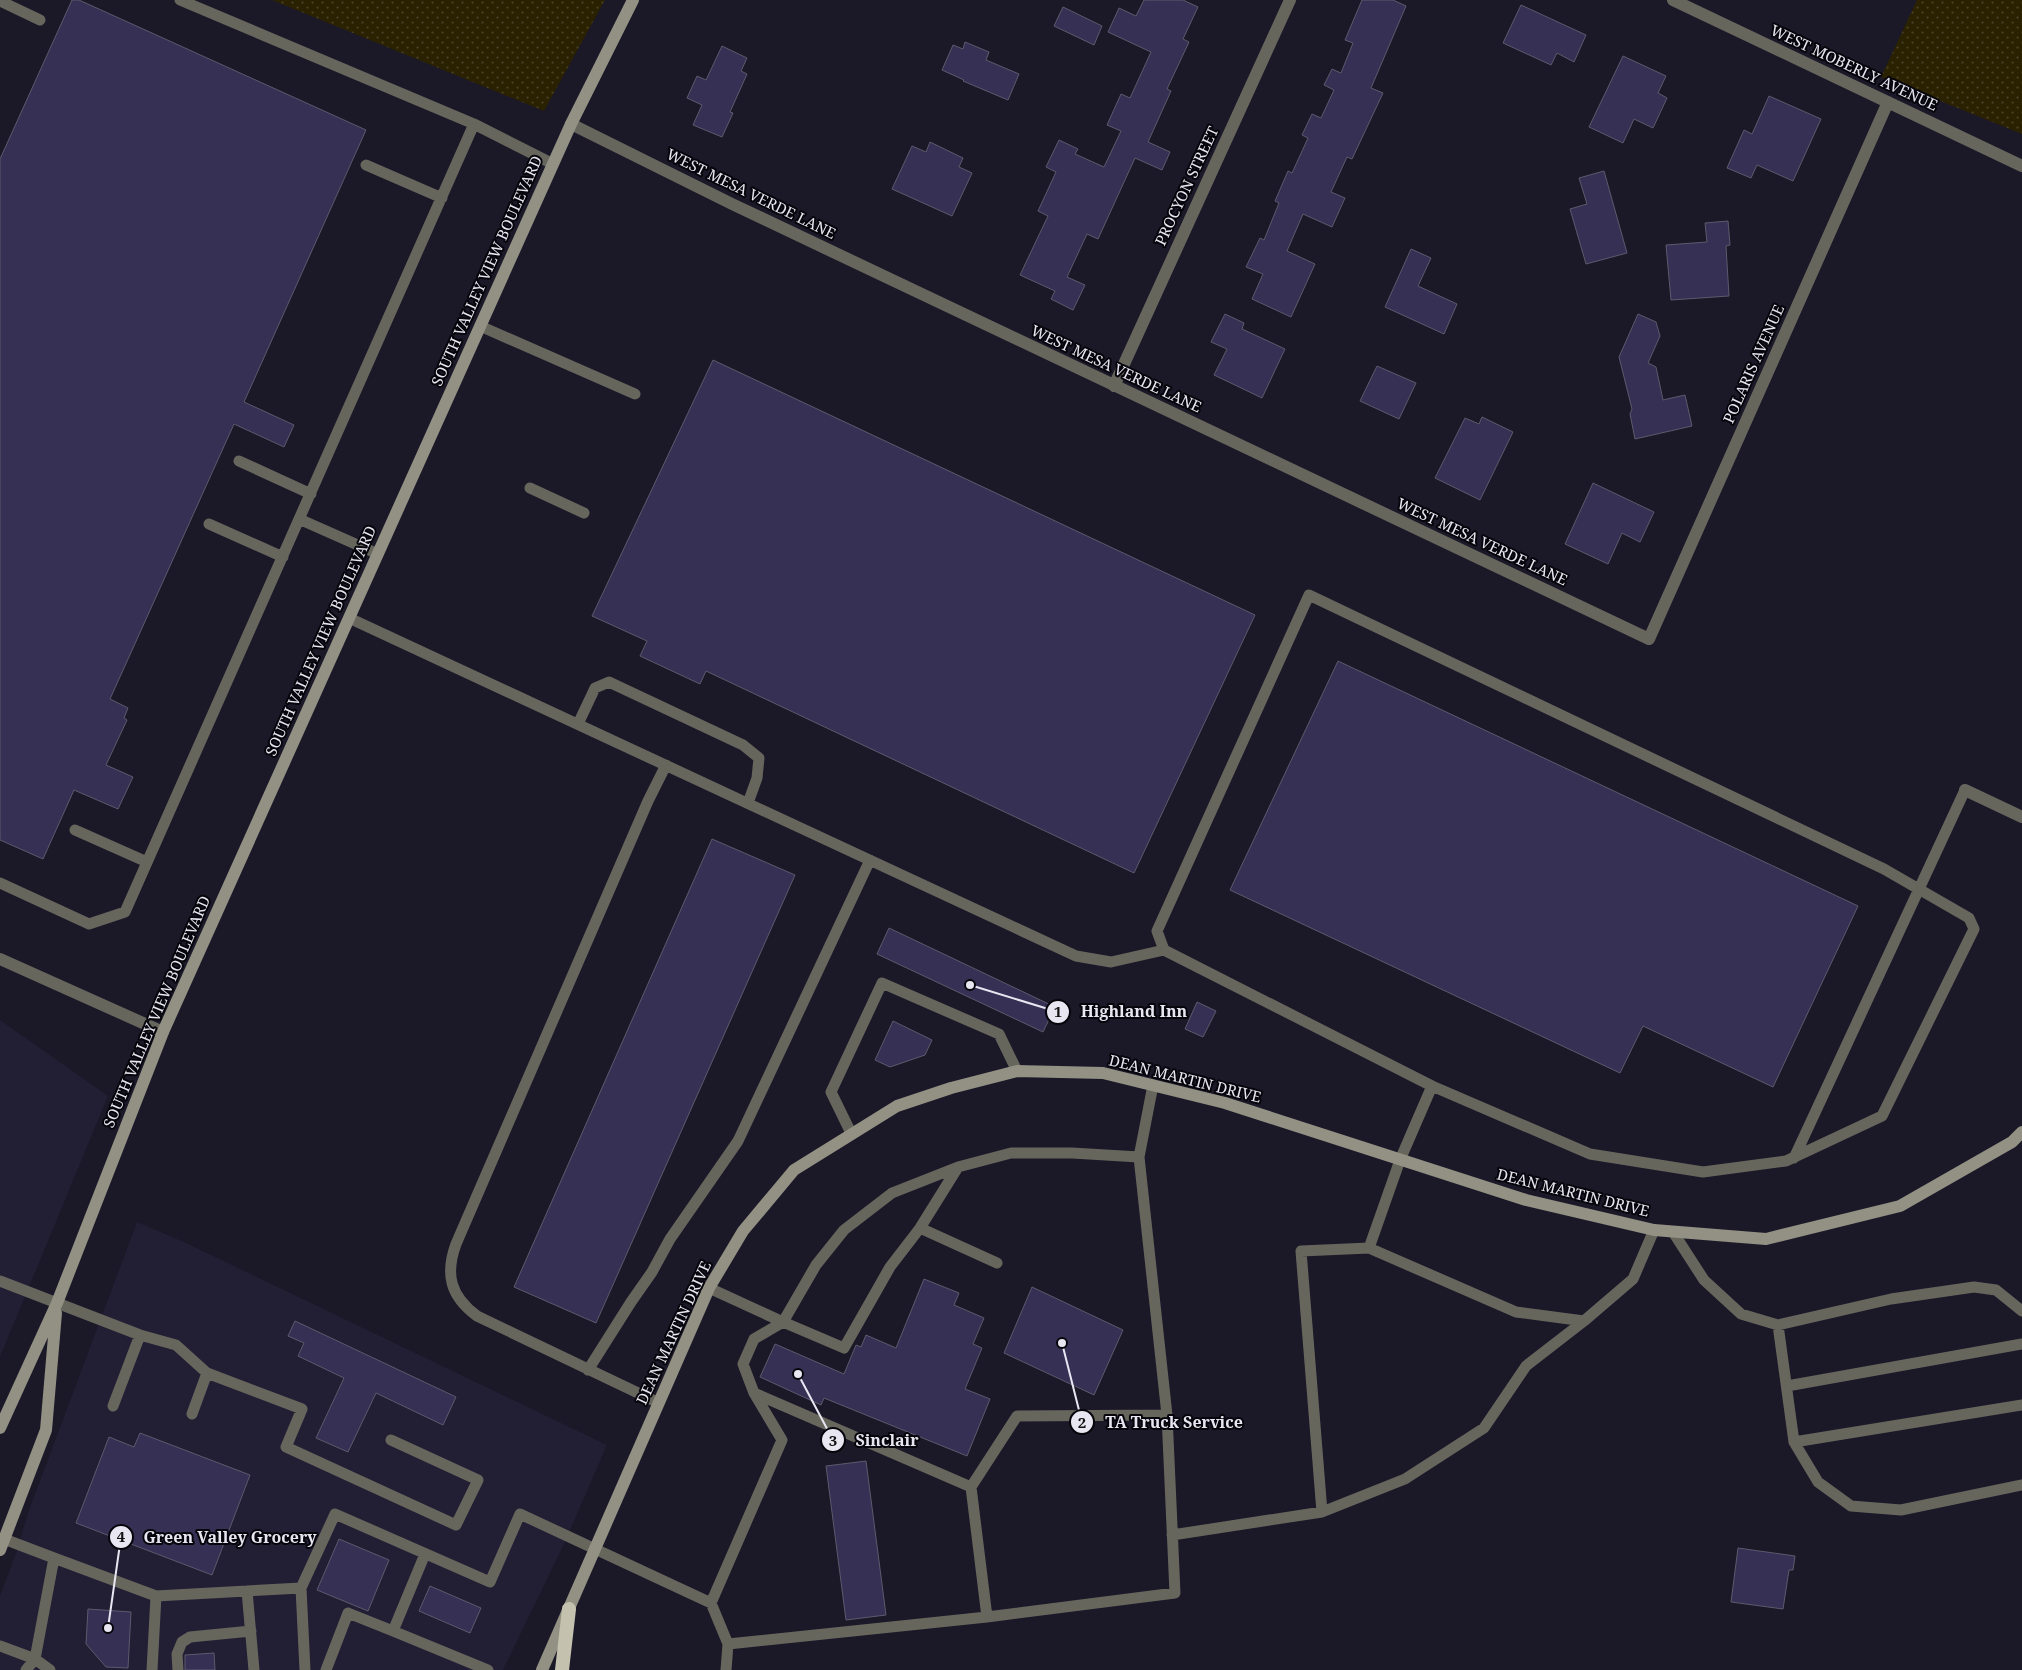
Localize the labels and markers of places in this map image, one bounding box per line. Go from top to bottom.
callout: Highland Inn [1046,996,1197,1027]
callout: TA Truck Service [1070,1407,1253,1438]
callout: Sinclair [820,1425,929,1456]
callout: Green Valley Grocery [109,1521,327,1552]

